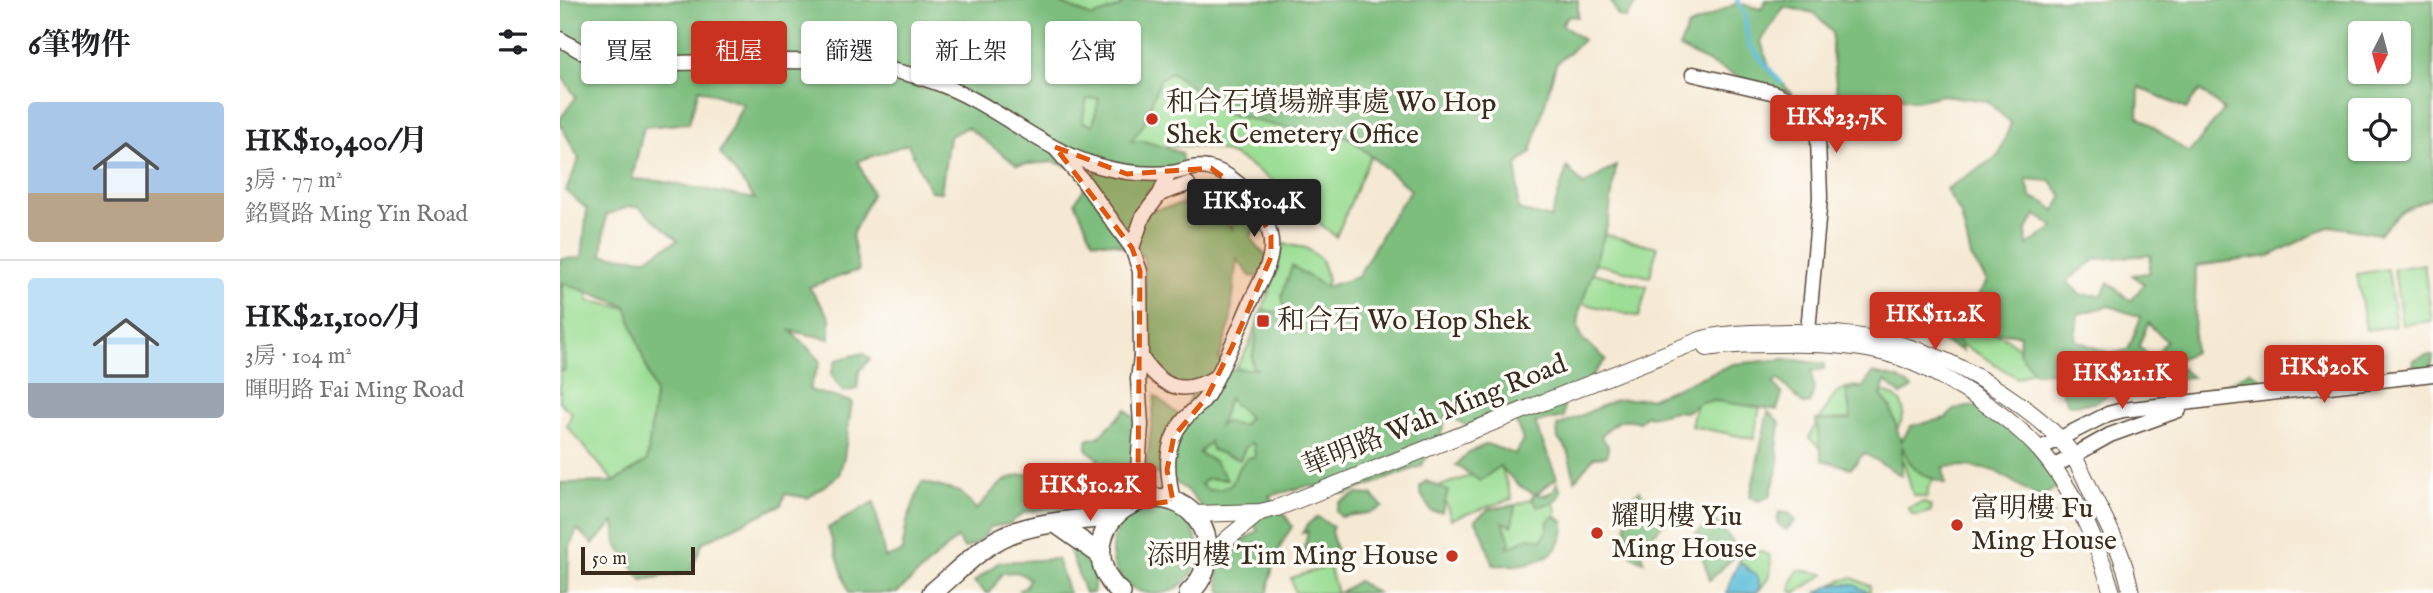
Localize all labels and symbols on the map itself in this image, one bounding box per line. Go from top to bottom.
north arrow [2348,21,2412,84]
place label: 和合石墳場辦事處 Wo Hop Shek Cemetery Office [1166,86,1496,153]
pin: HK$23.7K [1764,96,1908,155]
marker: 和合石墳場辦事處 Wo Hop Shek Cemetery Office [1144,111,1160,127]
pin: HK$10.4K [1182,180,1326,239]
pin: HK$11.2K [1863,292,2007,352]
place label: 和合石 Wo Hop Shek [1277,304,1532,339]
marker: 和合石 Wo Hop Shek [1255,313,1271,329]
pin: HK$20K [2267,346,2381,405]
street label: 華明路 Wah Ming Road [1298,347,1572,485]
pin: HK$21.1K [2050,352,2194,411]
pin: HK$10.2K [1018,463,1162,523]
place label: 富明樓 Fu Ming House [1971,492,2117,559]
place label: 耀明樓 Yiu Ming House [1611,500,1757,567]
marker: 富明樓 Fu Ming House [1949,517,1965,533]
marker: 耀明樓 Yiu Ming House [1589,525,1605,541]
place label: 添明樓 Tim Ming House [1146,539,1438,574]
scale bar [581,544,695,576]
marker: 添明樓 Tim Ming House [1444,548,1460,564]

